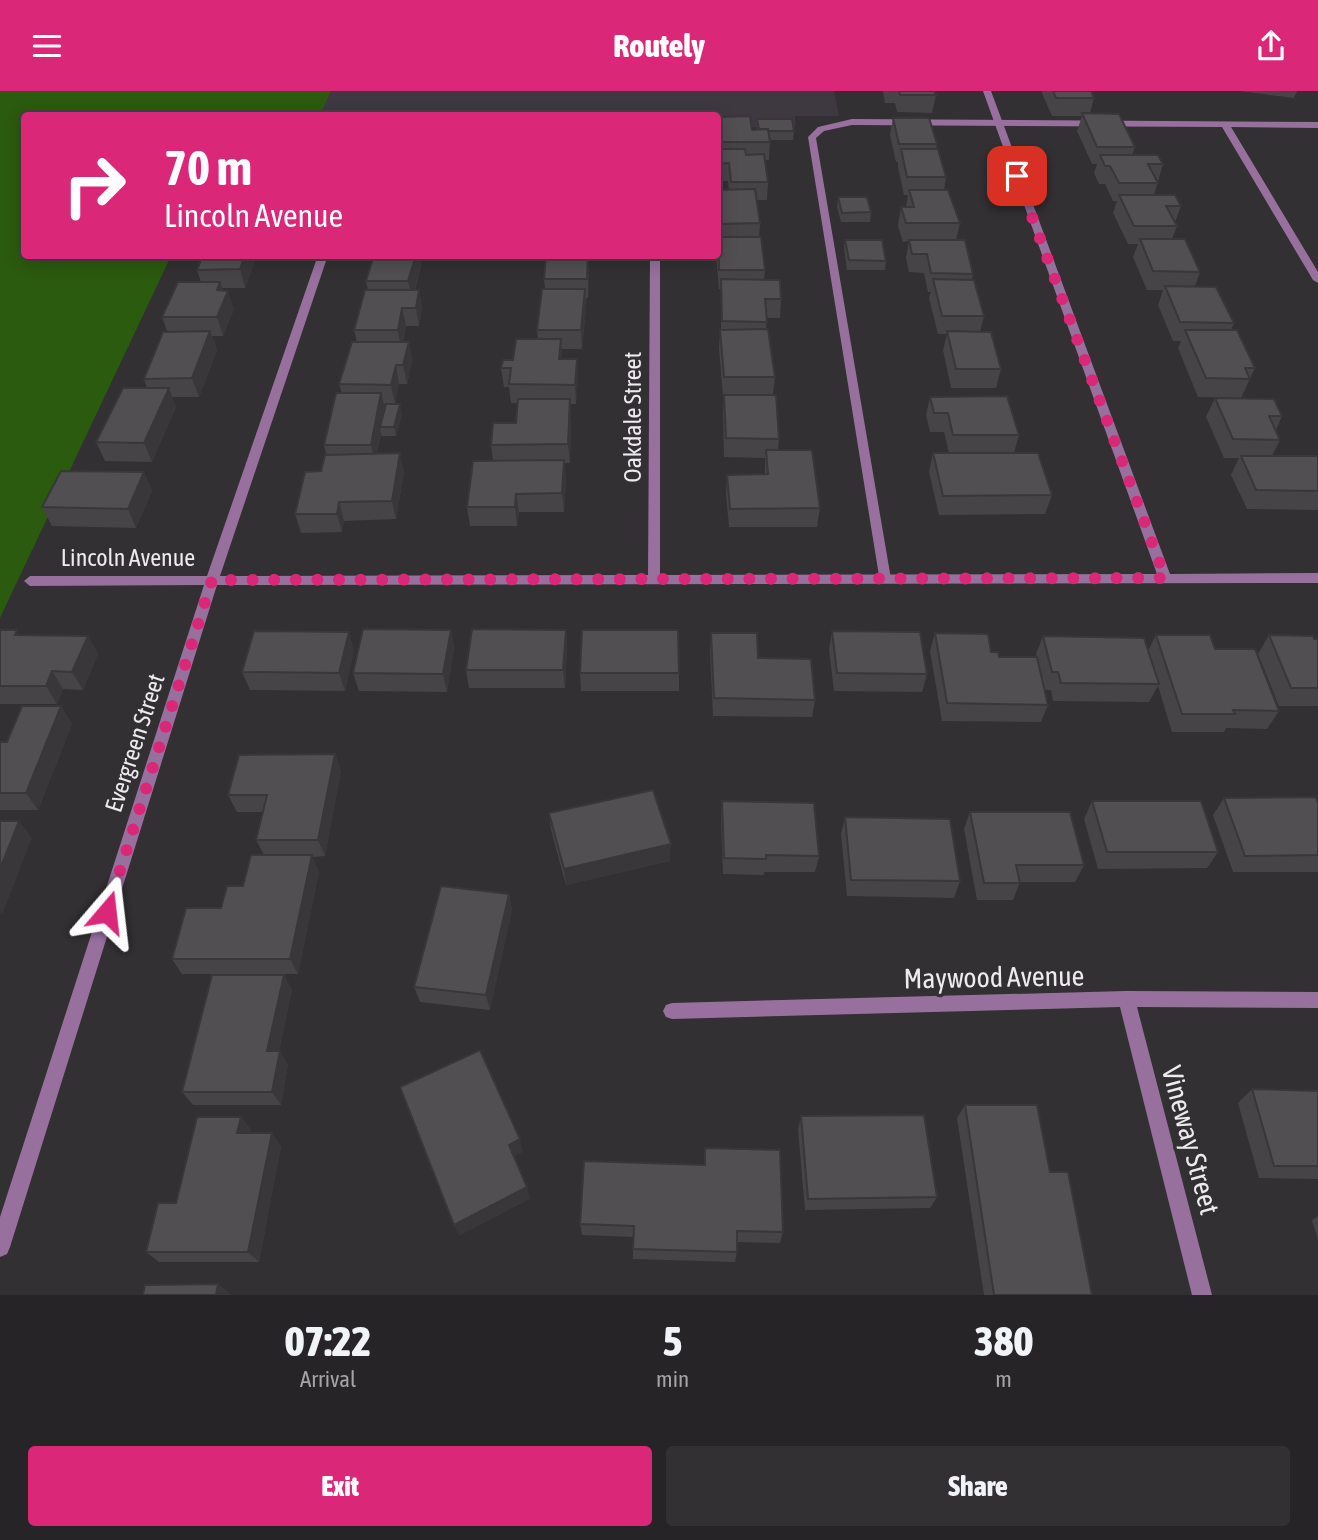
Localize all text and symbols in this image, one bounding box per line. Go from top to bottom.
icon: menu [28,27,66,65]
text: Routely [613,27,705,64]
icon: share [1252,27,1290,65]
text: 70 m [164,139,252,195]
icon: right [49,140,140,231]
pin [987,146,1047,206]
icon: arrive [998,157,1036,195]
text: Lincoln Avenue [164,197,343,234]
street label: Oakdale Street [619,352,646,482]
street label: Lincoln Avenue [61,544,195,571]
street label: Evergreen Street [99,670,170,815]
position arrow [70,875,144,949]
street label: Maywood Avenue [903,959,1085,995]
street label: Vineway Street [1156,1062,1226,1218]
text: 07:22 [285,1317,371,1365]
text: 5 [663,1317,682,1365]
text: 380 [974,1317,1033,1365]
text: Arrival [300,1366,356,1392]
text: min [656,1366,689,1392]
text: m [995,1366,1012,1392]
button: Exit [28,1446,652,1526]
button: Share [666,1446,1290,1526]

